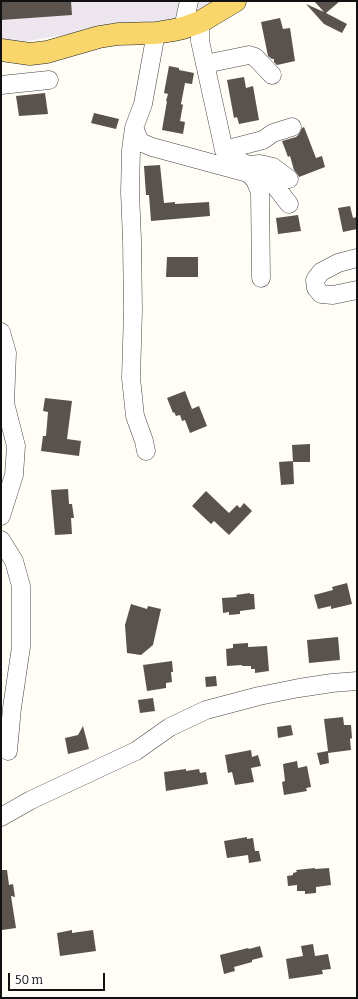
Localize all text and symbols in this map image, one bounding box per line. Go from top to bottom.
scale bar [10,965,107,991]
text: 50 m [15,973,43,987]

